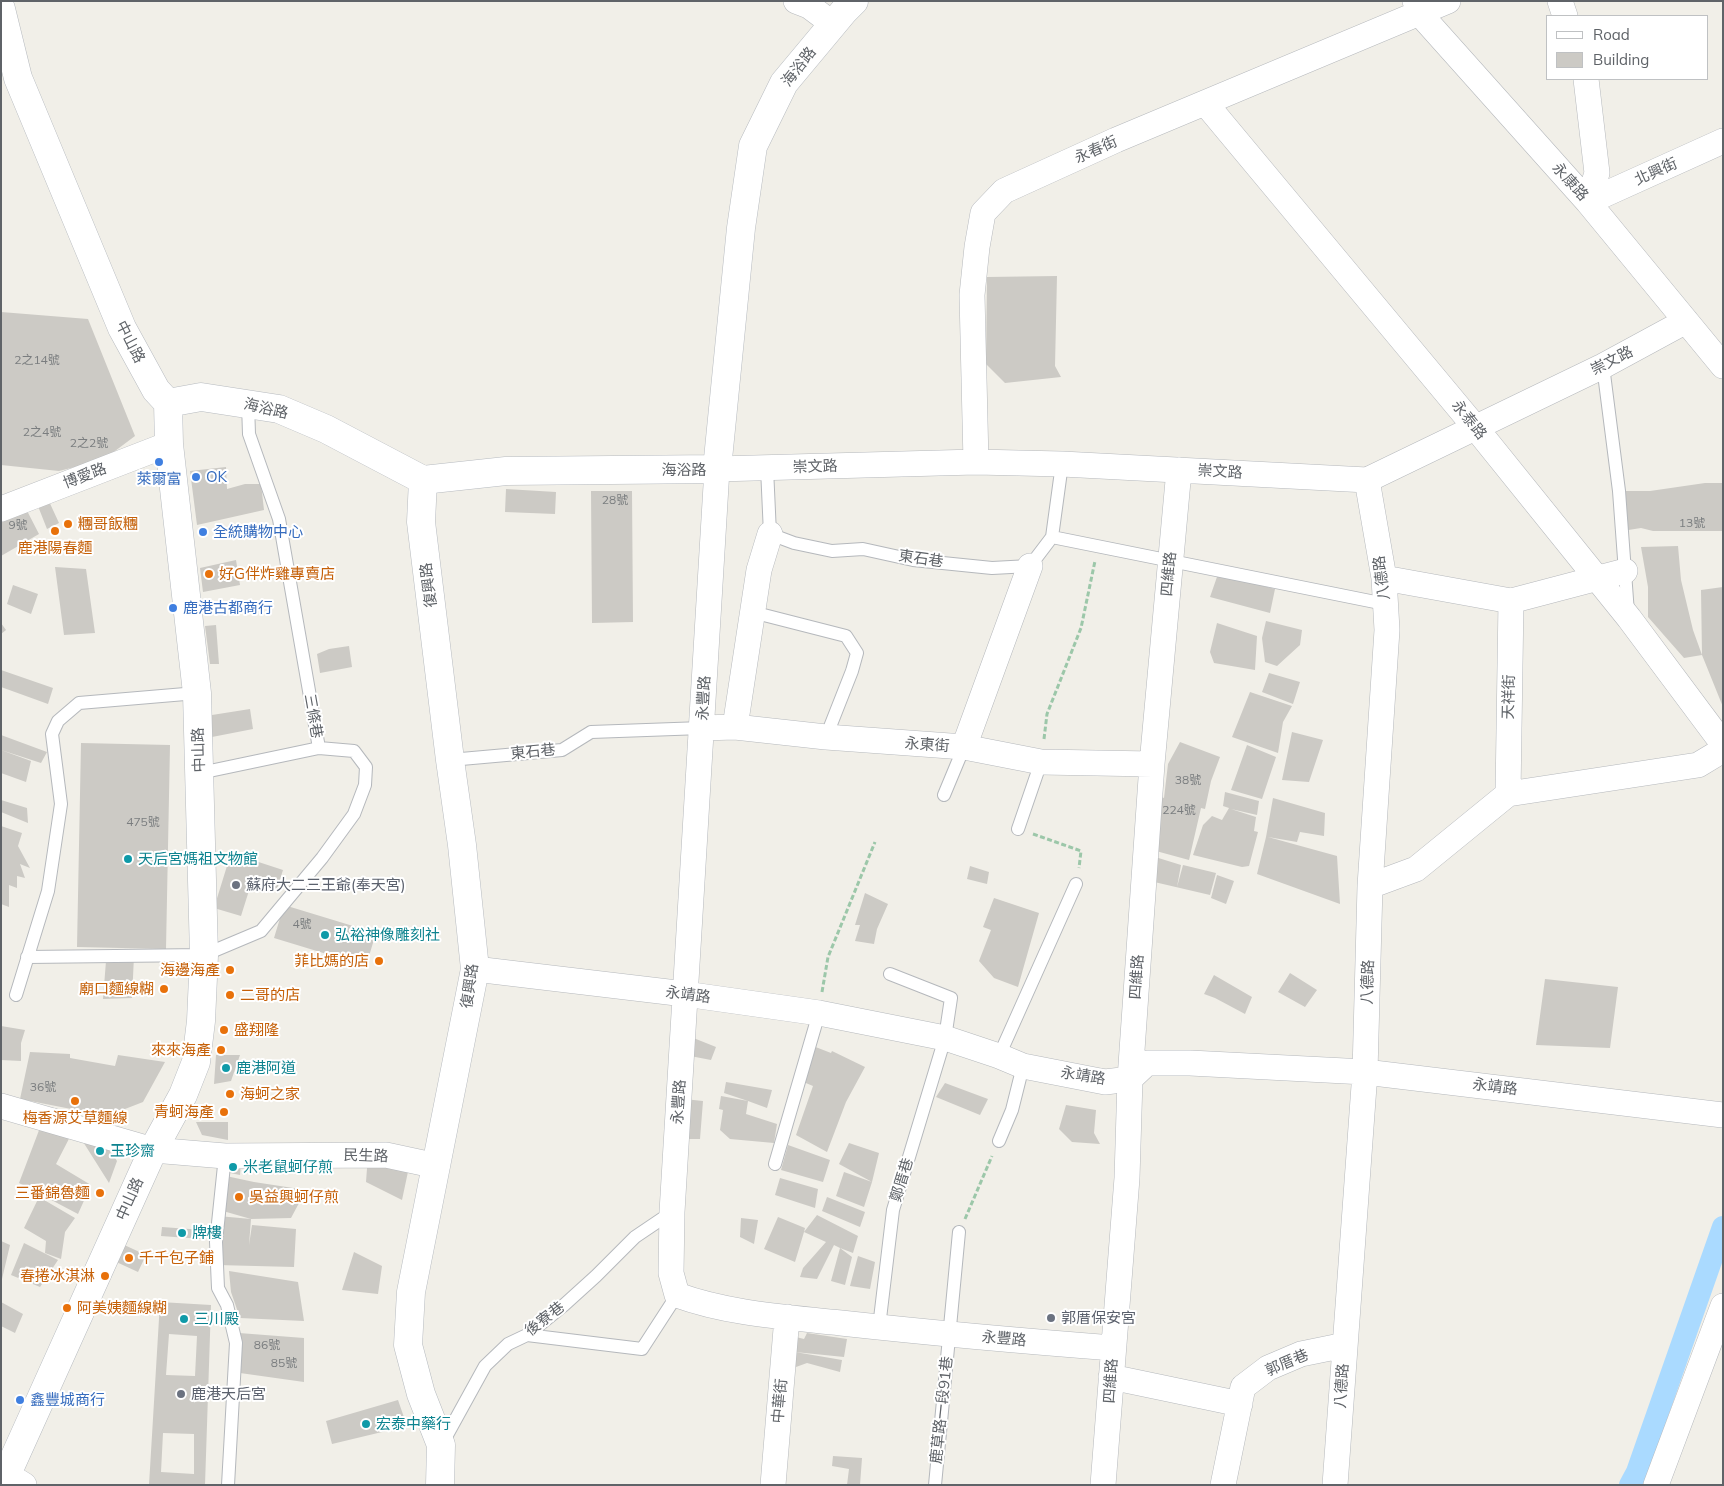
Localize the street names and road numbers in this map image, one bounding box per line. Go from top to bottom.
street label: 海浴路 [778,44,820,90]
street label: 永春街 [1072,133,1120,167]
street label: 北興街 [1632,155,1680,189]
street label: 永康路 [1548,159,1592,205]
street label: 中山路 [112,318,148,366]
street label: 崇文路 [1588,343,1636,379]
street label: 海浴路 [242,395,290,423]
street label: 永泰路 [1448,397,1490,443]
street label: 崇文路 [792,457,838,477]
street label: 博愛路 [61,460,109,492]
street label: 海浴路 [662,461,706,479]
street label: 崇文路 [1197,462,1243,482]
street label: 東石巷 [897,547,945,571]
street label: 四維路 [1158,551,1180,597]
street label: 八德路 [1370,555,1394,601]
street label: 復興路 [417,562,441,608]
street label: 天祥街 [1500,674,1518,720]
street label: 永豐路 [694,675,714,721]
street label: 三條巷 [300,692,326,740]
street label: 中山路 [189,727,209,773]
street label: 永東街 [904,734,950,756]
street label: 東石巷 [510,741,556,763]
street label: 四維路 [1126,954,1148,1000]
street label: 八德路 [1358,959,1378,1005]
street label: 復興路 [458,962,482,1010]
street label: 永靖路 [665,983,711,1007]
street label: 永靖路 [1059,1064,1107,1088]
street label: 永靖路 [1472,1075,1518,1099]
street label: 永豐路 [668,1079,690,1125]
street label: 民生路 [343,1146,389,1166]
street label: 鄭厝巷 [887,1156,917,1204]
street label: 中山路 [113,1175,147,1223]
street label: 後寮巷 [522,1298,568,1340]
street label: 永豐路 [981,1328,1027,1350]
street label: 郭厝巷 [1263,1346,1311,1380]
street label: 鹿草路一段91巷 [927,1355,957,1465]
street label: 四維路 [1100,1358,1122,1404]
street label: 八德路 [1331,1363,1353,1409]
street label: 中華街 [769,1378,791,1424]

